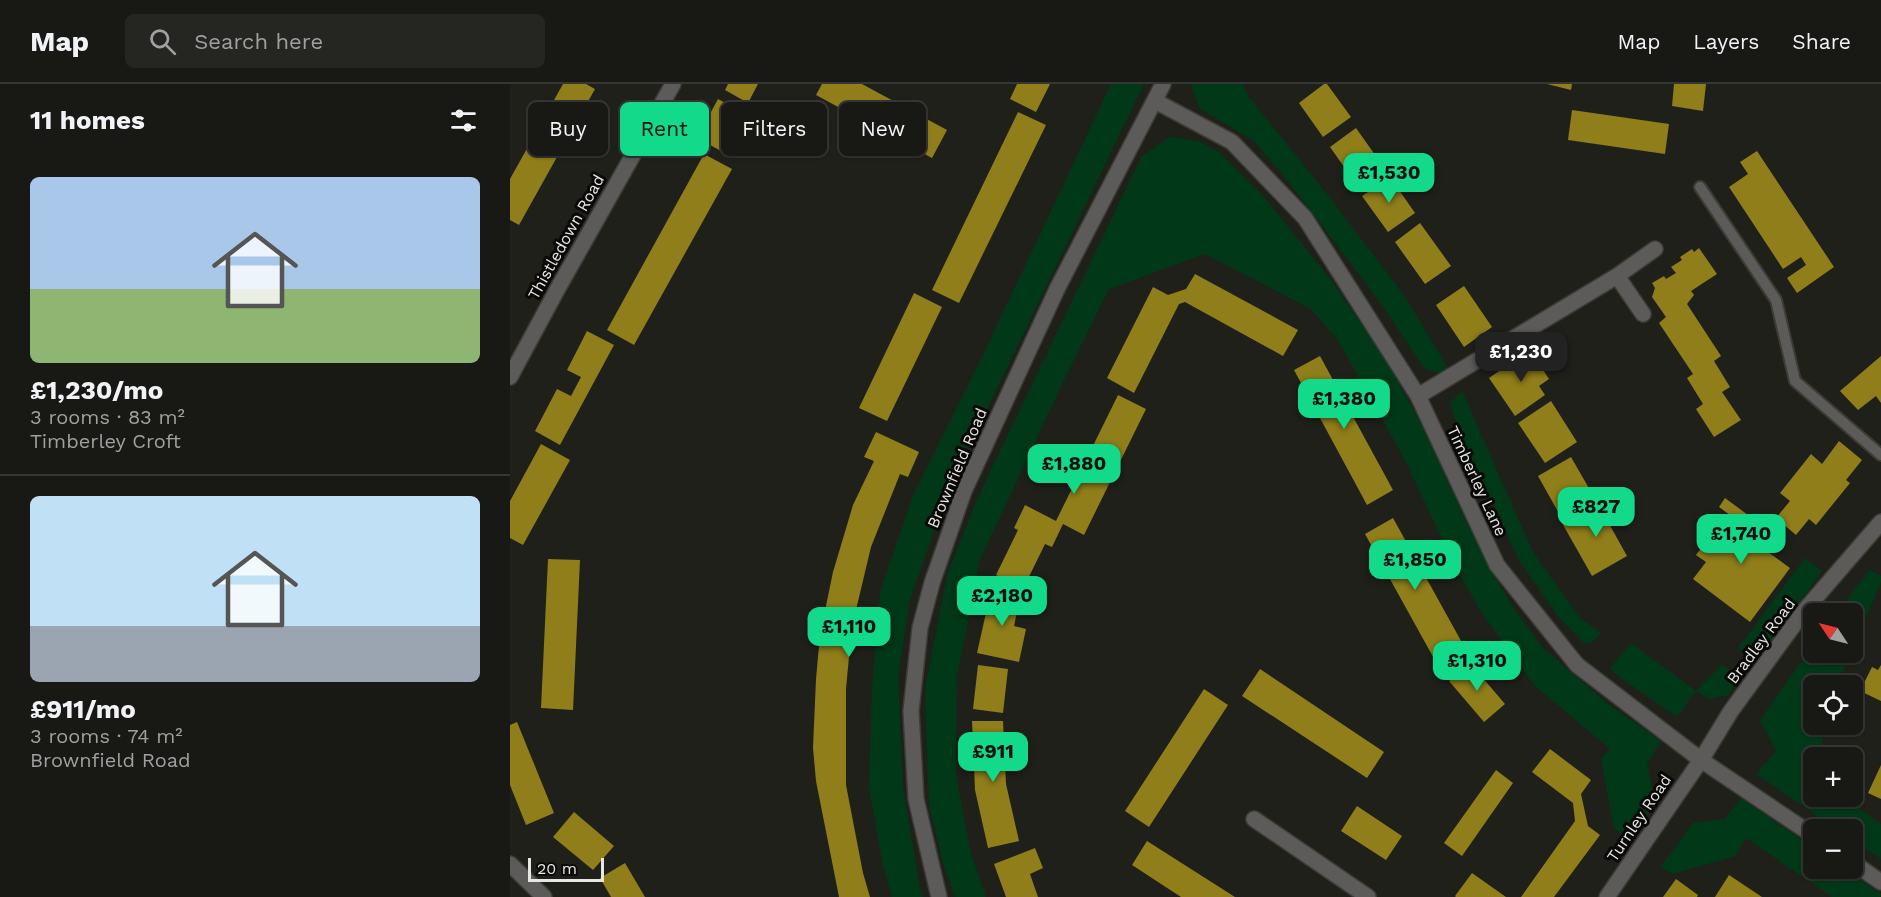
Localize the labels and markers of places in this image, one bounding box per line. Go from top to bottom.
pin: £1,530 [1340,153,1438,204]
pin: £1,230 [1472,332,1570,383]
pin: £1,380 [1295,379,1393,430]
pin: £1,880 [1025,444,1123,495]
pin: £827 [1560,487,1632,538]
pin: £1,740 [1692,514,1790,565]
pin: £1,850 [1366,540,1464,591]
pin: £2,180 [953,576,1051,627]
pin: £1,110 [800,607,898,658]
pin: £1,310 [1428,641,1526,692]
pin: £911 [957,732,1029,783]

